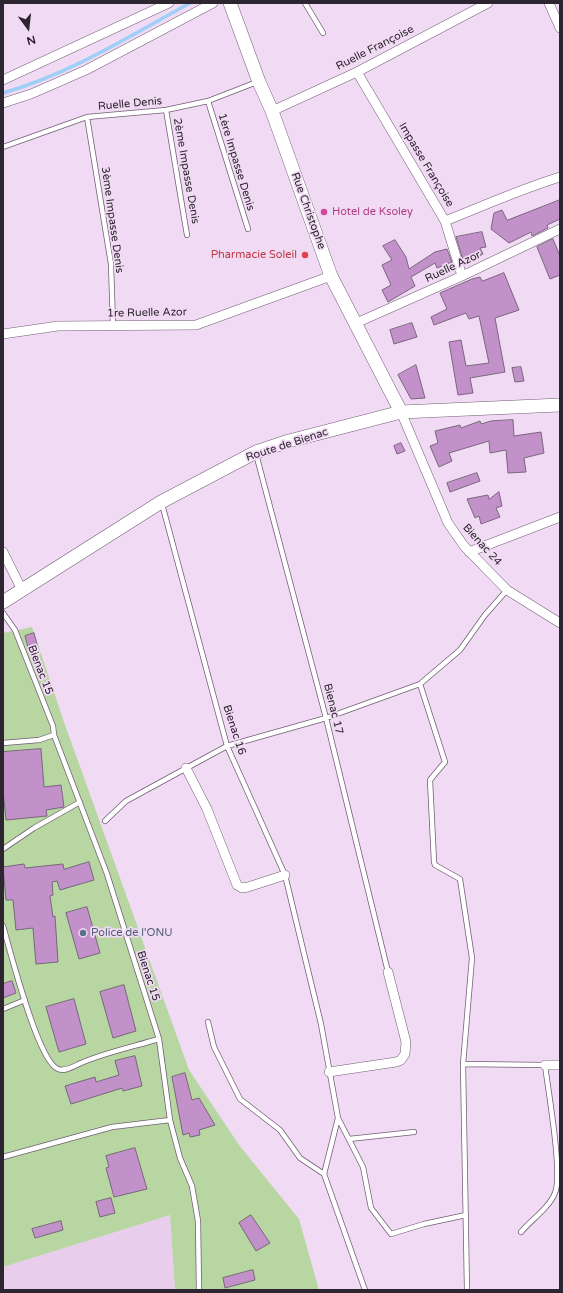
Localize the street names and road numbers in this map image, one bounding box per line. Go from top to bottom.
street label: Ruelle Françoise [334,23,416,73]
street label: Ruelle Denis [97,95,163,113]
street label: 1ère Impasse Denis [215,112,257,212]
street label: 2ème Impasse Denis [170,117,202,225]
street label: Impasse Françoise [396,120,456,210]
street label: 3ème Impasse Denis [98,166,126,274]
street label: Rue Christophe [288,171,328,251]
street label: Ruelle Azor [423,248,483,286]
street label: 1re Ruelle Azor [107,306,187,320]
street label: Route de Bienac [244,425,330,465]
street label: Bienac 24 [460,521,504,569]
street label: Bienac 15 [25,643,55,697]
street label: Bienac 17 [320,682,346,736]
street label: Bienac 16 [220,703,248,757]
street label: Bienac 15 [134,949,162,1003]

